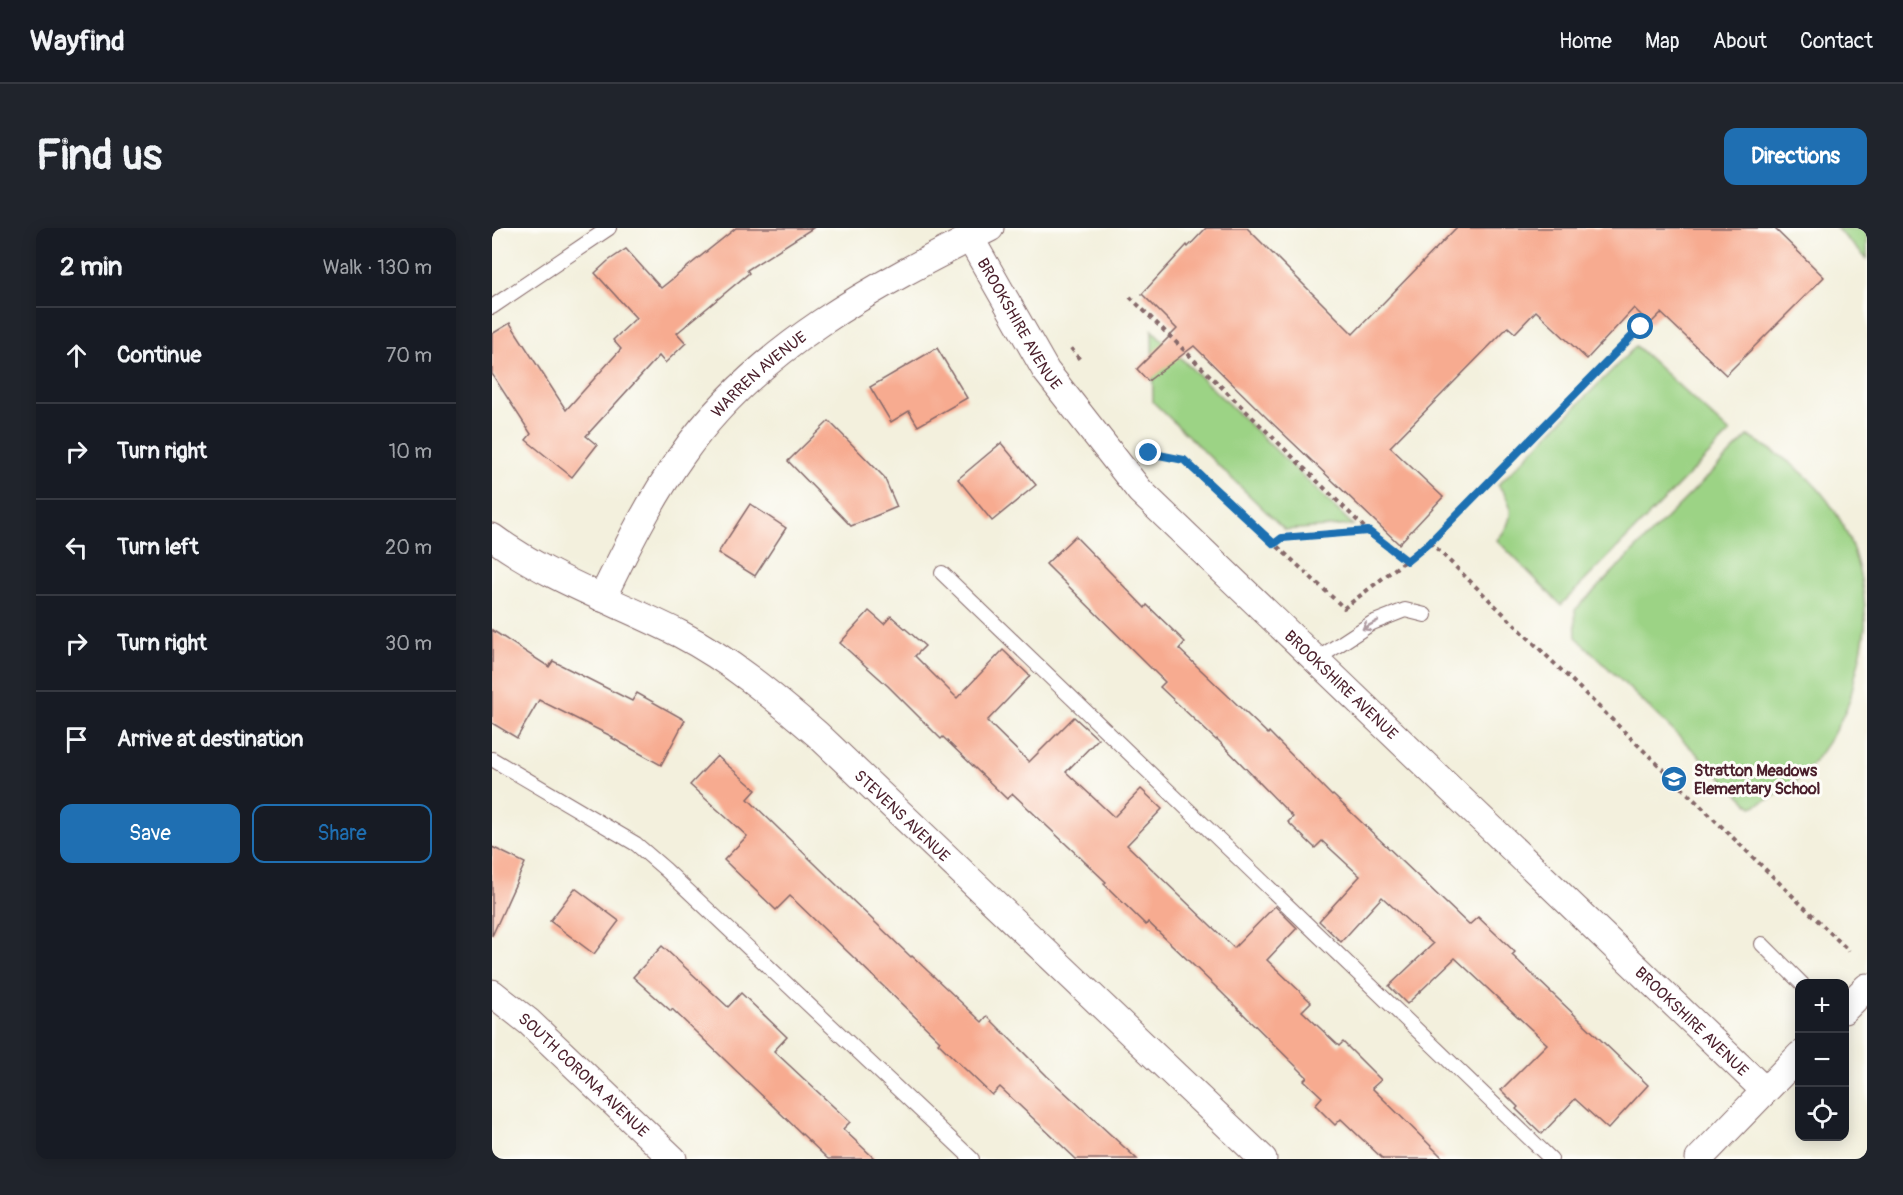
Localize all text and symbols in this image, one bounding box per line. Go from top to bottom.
text: Wayfind [30,24,125,59]
text: Home [1559,28,1612,55]
text: Map [1645,28,1680,55]
text: About [1713,28,1767,55]
text: Contact [1800,28,1873,55]
button: Directions [1724,128,1867,185]
text: Find us [36,130,162,182]
text: 2 min [60,251,122,283]
text: Walk · 130 m [323,255,432,280]
street label: BROOKSHIRE AVENUE [972,255,1066,394]
route start [1627,313,1653,339]
street label: WARREN AVENUE [707,327,811,422]
icon: ahead [60,339,93,372]
text: Continue [117,341,201,369]
text: 70 m [386,343,432,368]
icon: right [60,435,93,468]
text: Turn right [117,437,207,465]
text: 10 m [388,439,432,464]
route end [1135,439,1161,465]
icon: left [60,531,93,564]
text: Turn left [117,533,199,561]
text: 20 m [385,535,432,560]
one-way arrow [1362,619,1379,631]
street label: BROOKSHIRE AVENUE [1280,626,1402,744]
icon: right [60,627,93,660]
text: Turn right [117,629,207,657]
text: 30 m [385,631,432,656]
icon: arrive [60,723,93,756]
text: Arrive at destination [117,725,303,753]
place label: Stratton Meadows Elementary School [1694,761,1821,799]
school or university icon: Stratton Meadows Elementary School [1659,764,1689,794]
street label: STEVENS AVENUE [850,766,954,866]
button: Save [60,804,240,863]
button: Share [252,804,432,863]
street label: BROOKSHIRE AVENUE [1631,963,1752,1081]
map controls [1795,979,1849,1141]
button: + [1795,979,1849,1033]
street label: SOUTH CORONA AVENUE [514,1009,653,1142]
button: − [1795,1033,1849,1087]
button: locate [1795,1087,1849,1141]

